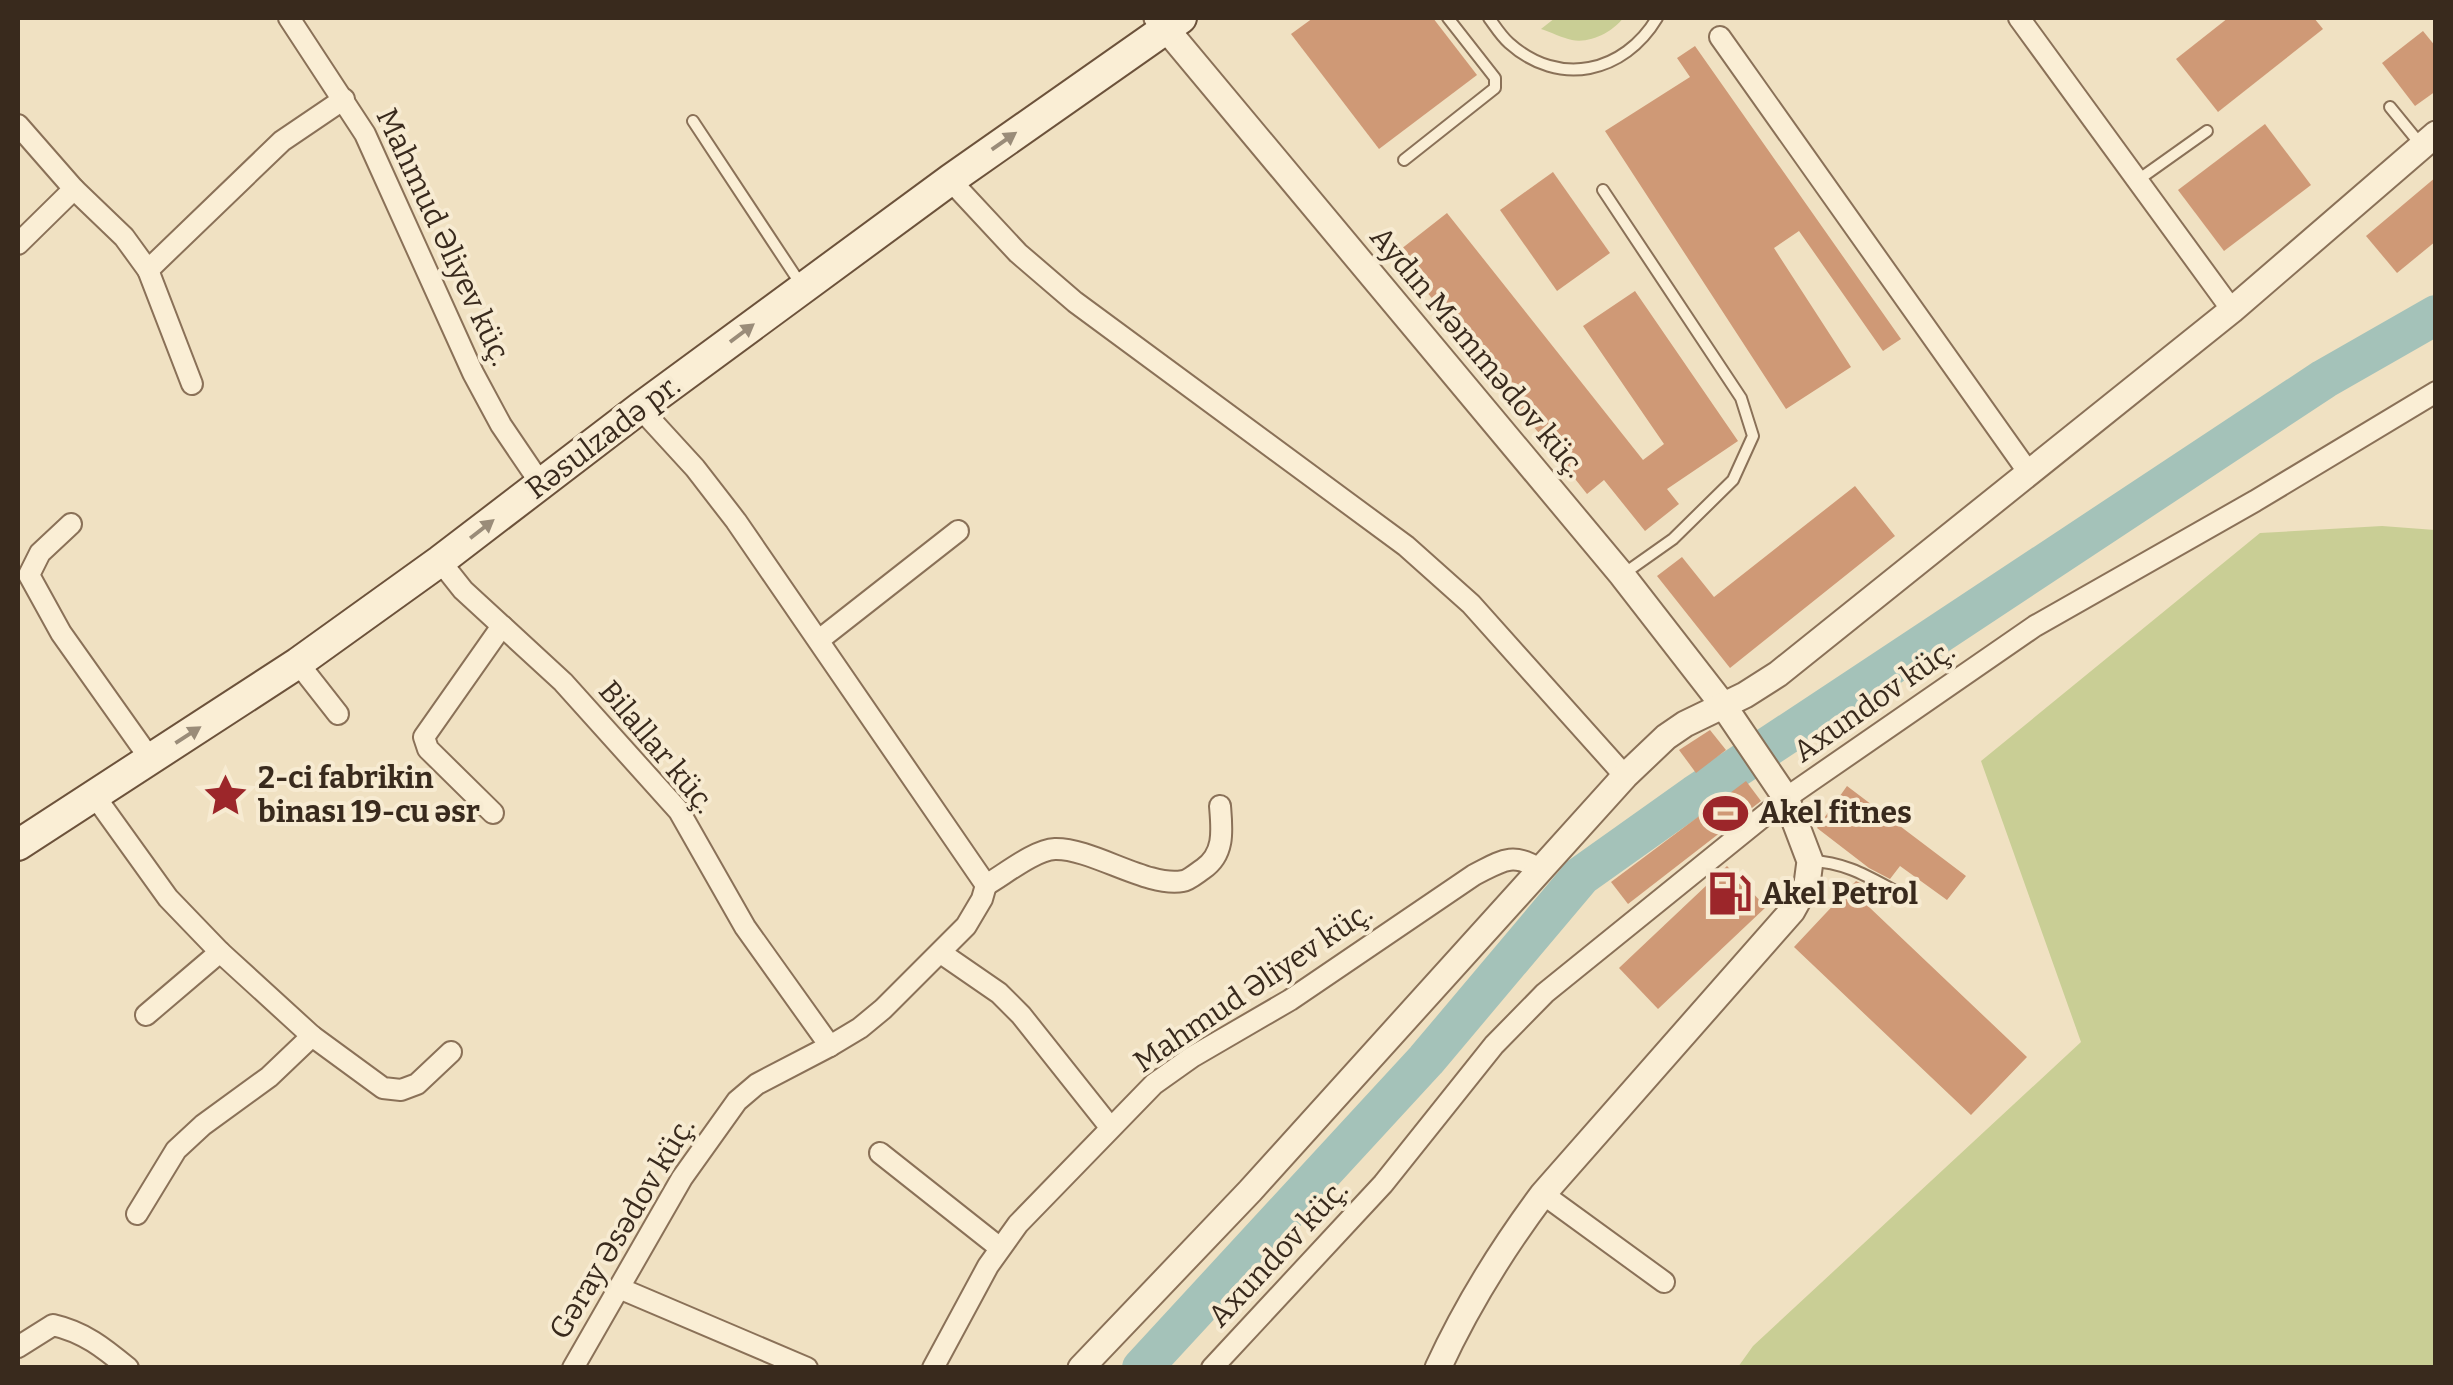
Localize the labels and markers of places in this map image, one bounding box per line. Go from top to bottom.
place label: 2-ci fabrikin binası 19-cu əsr [258,760,480,830]
place icon: 2-ci fabrikin binası 19-cu əsr [201,771,249,819]
sports icon: Akel fitnes [1702,789,1750,837]
place label: Akel fitnes [1759,795,1912,831]
fuel station icon: Akel Petrol [1705,870,1753,918]
place label: Akel Petrol [1762,876,1918,912]

